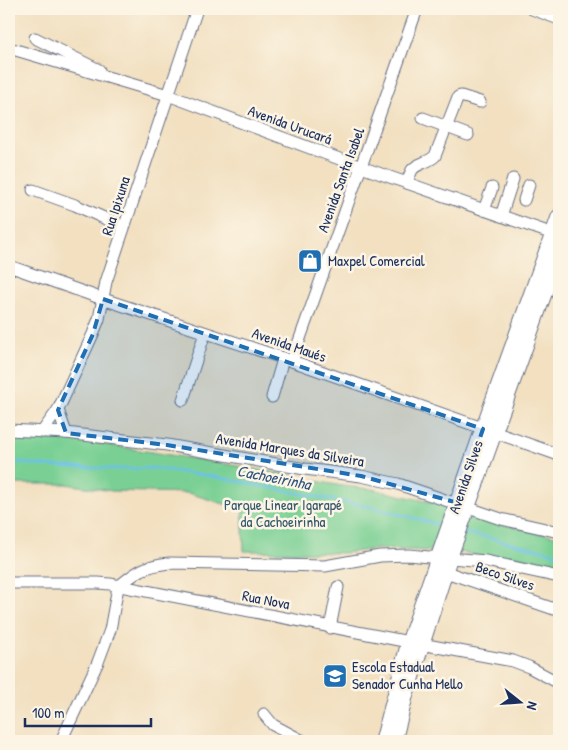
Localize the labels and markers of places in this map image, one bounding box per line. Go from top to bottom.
shop icon: Maxpel Comercial [297,248,323,274]
place label: Maxpel Comercial [328,250,425,271]
place label: Escola Estadual Senador Cunha Mello [352,656,463,694]
school or university icon: Escola Estadual Senador Cunha Mello [322,663,348,689]

